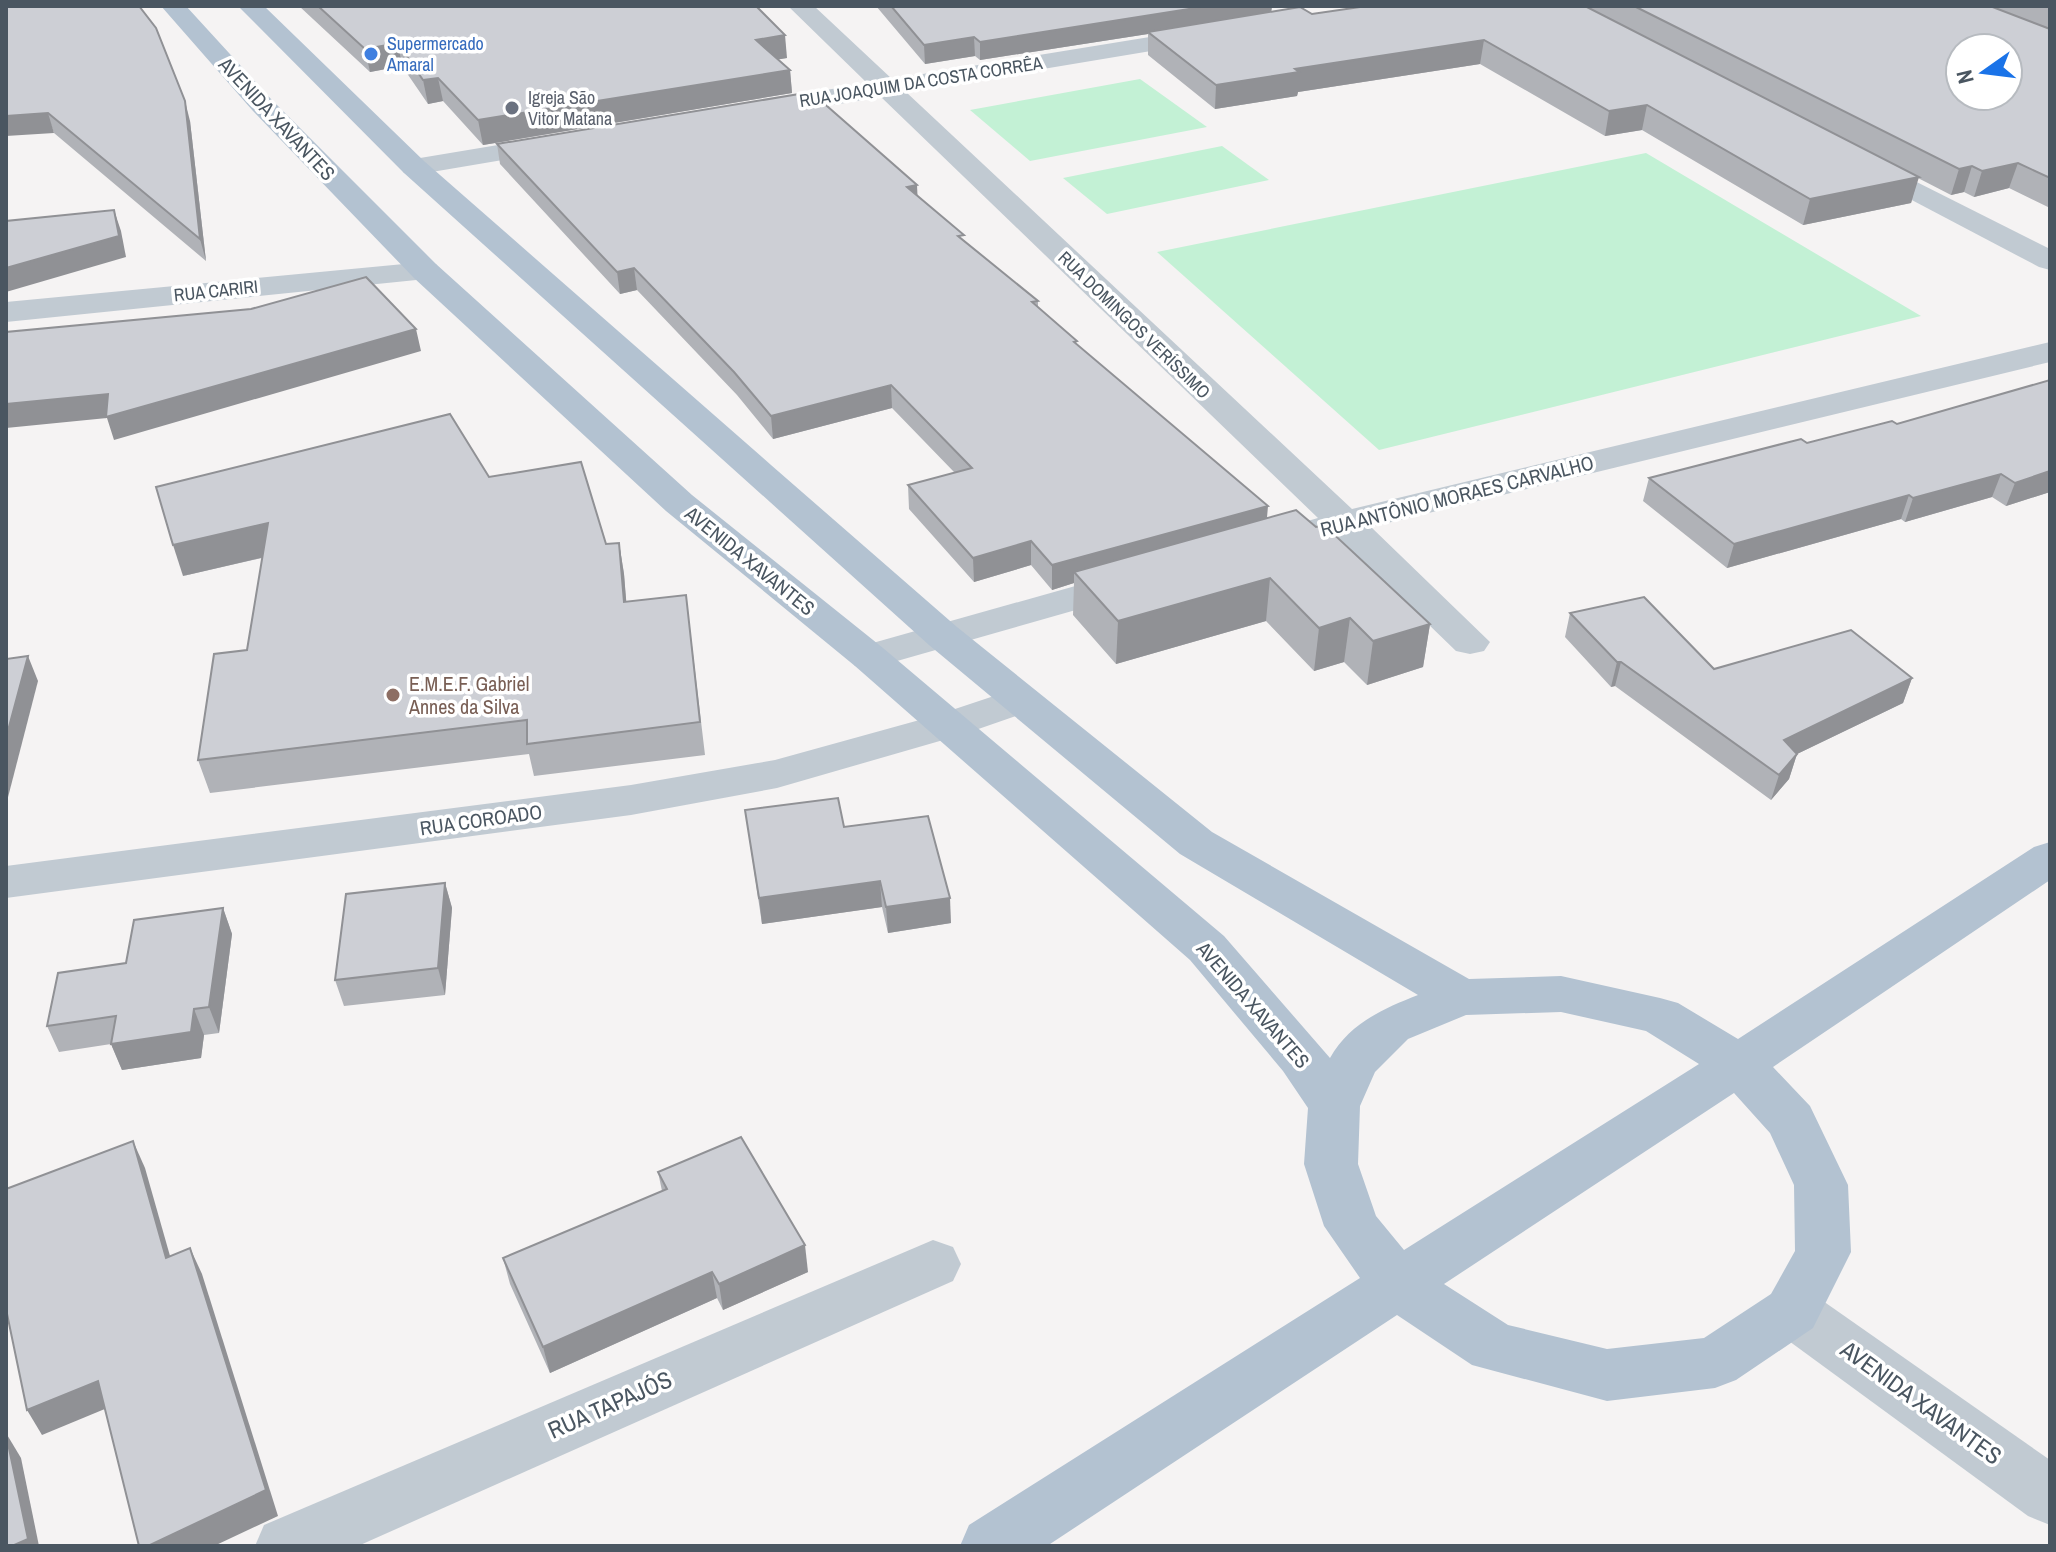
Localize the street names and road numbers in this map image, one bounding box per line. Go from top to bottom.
street label: AVENIDA XAVANTES [212,50,342,186]
street label: RUA JOAQUIM DA COSTA CORRÊA [798,50,1044,113]
street label: RUA DOMINGOS VERÍSSIMO [1053,245,1216,404]
street label: RUA CARIRI [173,274,259,307]
street label: RUA ANTÔNIO MORAES CARVALHO [1317,448,1596,543]
street label: AVENIDA XAVANTES [679,499,821,621]
street label: RUA COROADO [418,798,544,841]
street label: AVENIDA XAVANTES [1190,935,1316,1074]
street label: AVENIDA XAVANTES [1834,1332,2008,1471]
street label: RUA TAPAJÓS [543,1363,677,1446]

